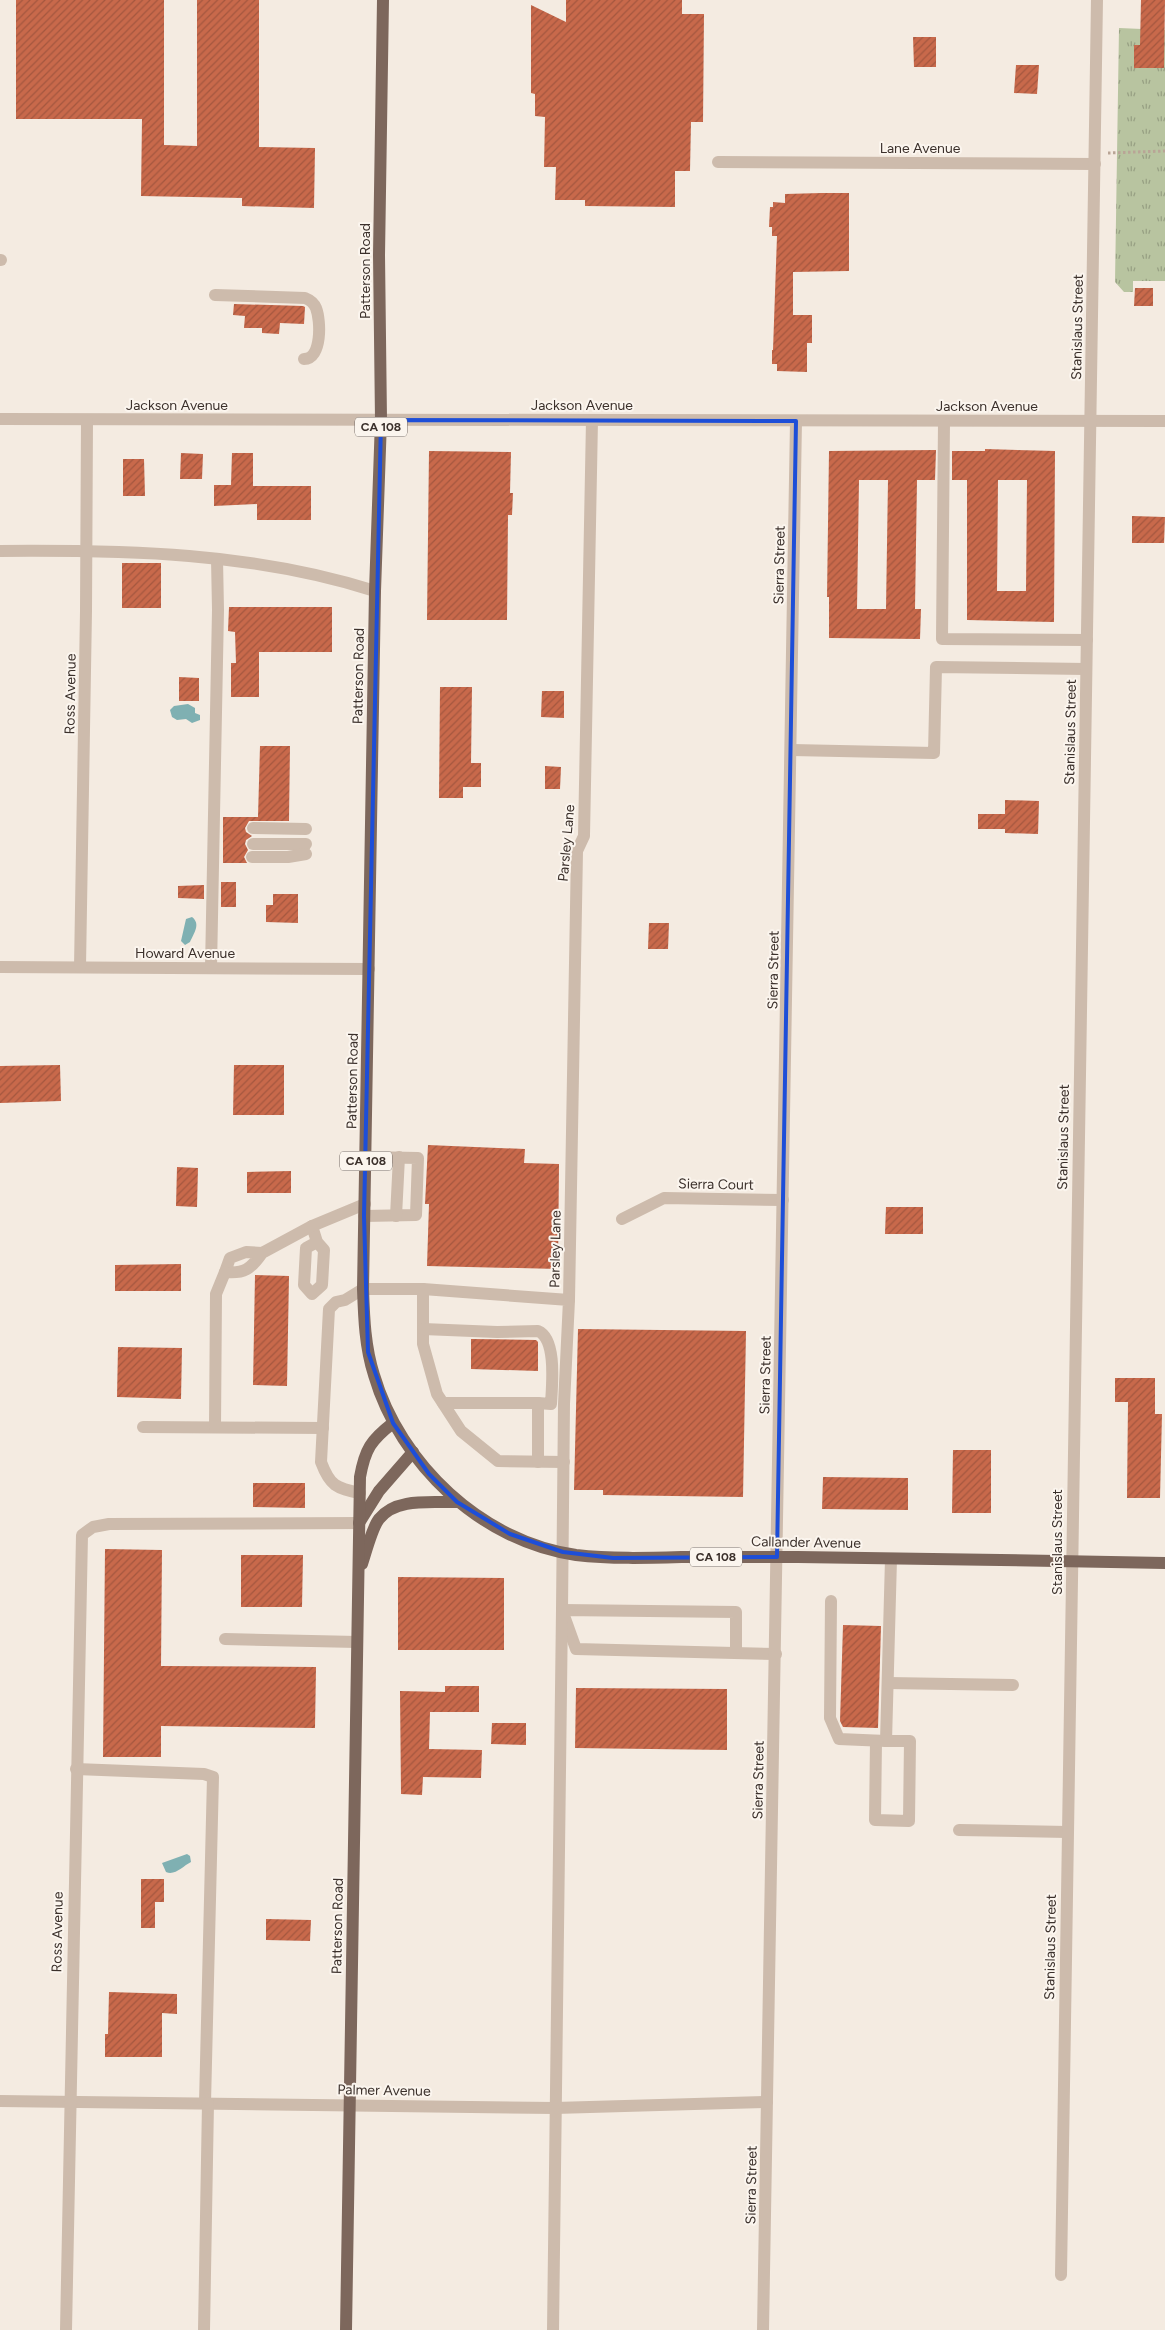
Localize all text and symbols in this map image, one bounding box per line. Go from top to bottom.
street label: Lane Avenue [880,140,961,157]
street label: Patterson Road [357,223,374,319]
street label: Stanislaus Street [1068,274,1087,380]
street label: Jackson Avenue [126,397,228,414]
street label: Jackson Avenue [531,397,633,414]
street label: Jackson Avenue [936,398,1038,415]
road number: CA 108 [355,418,407,437]
street label: Sierra Street [770,525,789,605]
street label: Patterson Road [349,628,368,724]
street label: Ross Avenue [61,653,80,735]
street label: Stanislaus Street [1061,679,1080,785]
street label: Parsley Lane [555,803,578,882]
street label: Sierra Street [764,930,783,1010]
street label: Howard Avenue [135,945,235,962]
street label: Patterson Road [343,1033,362,1129]
street label: Stanislaus Street [1054,1084,1073,1190]
road number: CA 108 [340,1152,392,1170]
street label: Sierra Court [678,1175,754,1194]
street label: Parsley Lane [546,1210,565,1288]
street label: Sierra Street [756,1335,775,1415]
street label: Stanislaus Street [1049,1489,1066,1595]
street label: Callander Avenue [751,1533,861,1552]
road number: CA 108 [690,1548,742,1566]
street label: Sierra Street [749,1740,768,1820]
street label: Patterson Road [328,1878,347,1974]
street label: Ross Avenue [48,1891,67,1973]
street label: Stanislaus Street [1041,1894,1060,2000]
street label: Palmer Avenue [337,2081,431,2100]
street label: Sierra Street [742,2145,761,2225]

